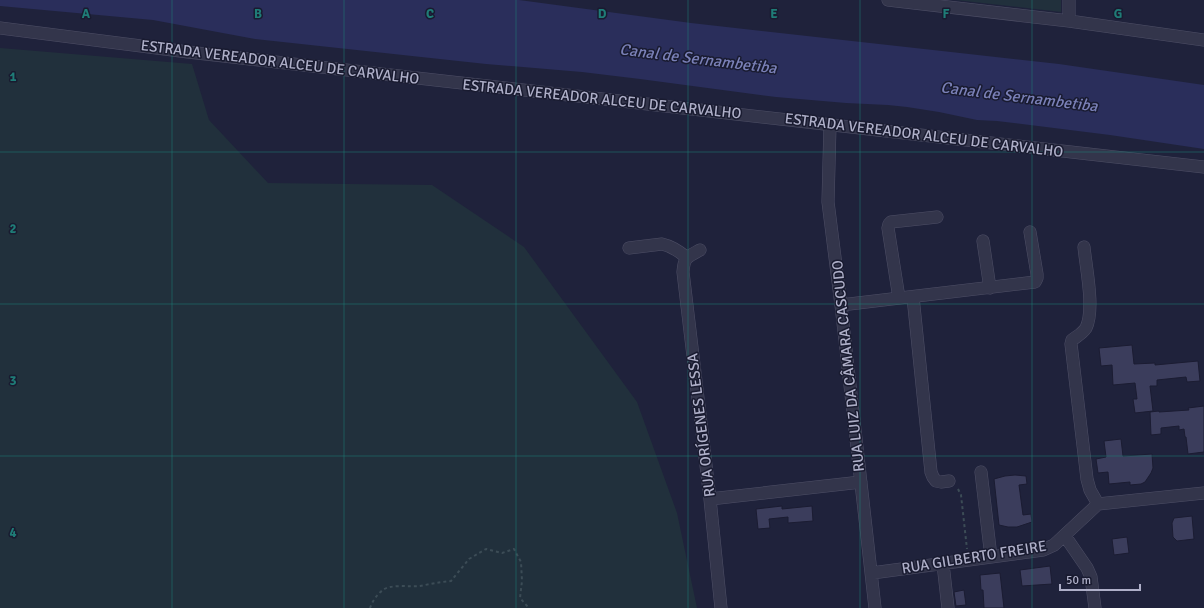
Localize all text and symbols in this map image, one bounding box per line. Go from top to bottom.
text: A [82,6,91,22]
text: B [254,6,262,22]
text: C [426,6,434,22]
text: D [598,6,607,22]
text: E [770,6,778,22]
text: F [943,6,950,22]
text: G [1114,6,1122,22]
street label: ESTRADA VEREADOR ALCEU DE CARVALHO [140,36,420,88]
water label: Canal de Sernambetiba [618,39,779,79]
text: 1 [9,69,17,85]
street label: ESTRADA VEREADOR ALCEU DE CARVALHO [462,75,742,123]
water label: Canal de Sernambetiba [939,77,1100,117]
street label: ESTRADA VEREADOR ALCEU DE CARVALHO [784,109,1064,161]
text: 2 [9,221,17,237]
street label: RUA LUIZ DA CÂMARA CASCUDO [828,259,868,473]
street label: RUA ORÍGENES LESSA [682,352,719,498]
text: 3 [9,373,17,389]
text: 4 [9,525,17,541]
street label: RUA GILBERTO FREIRE [900,537,1048,577]
scale bar [1060,566,1140,592]
text: 50 m [1066,573,1091,588]

